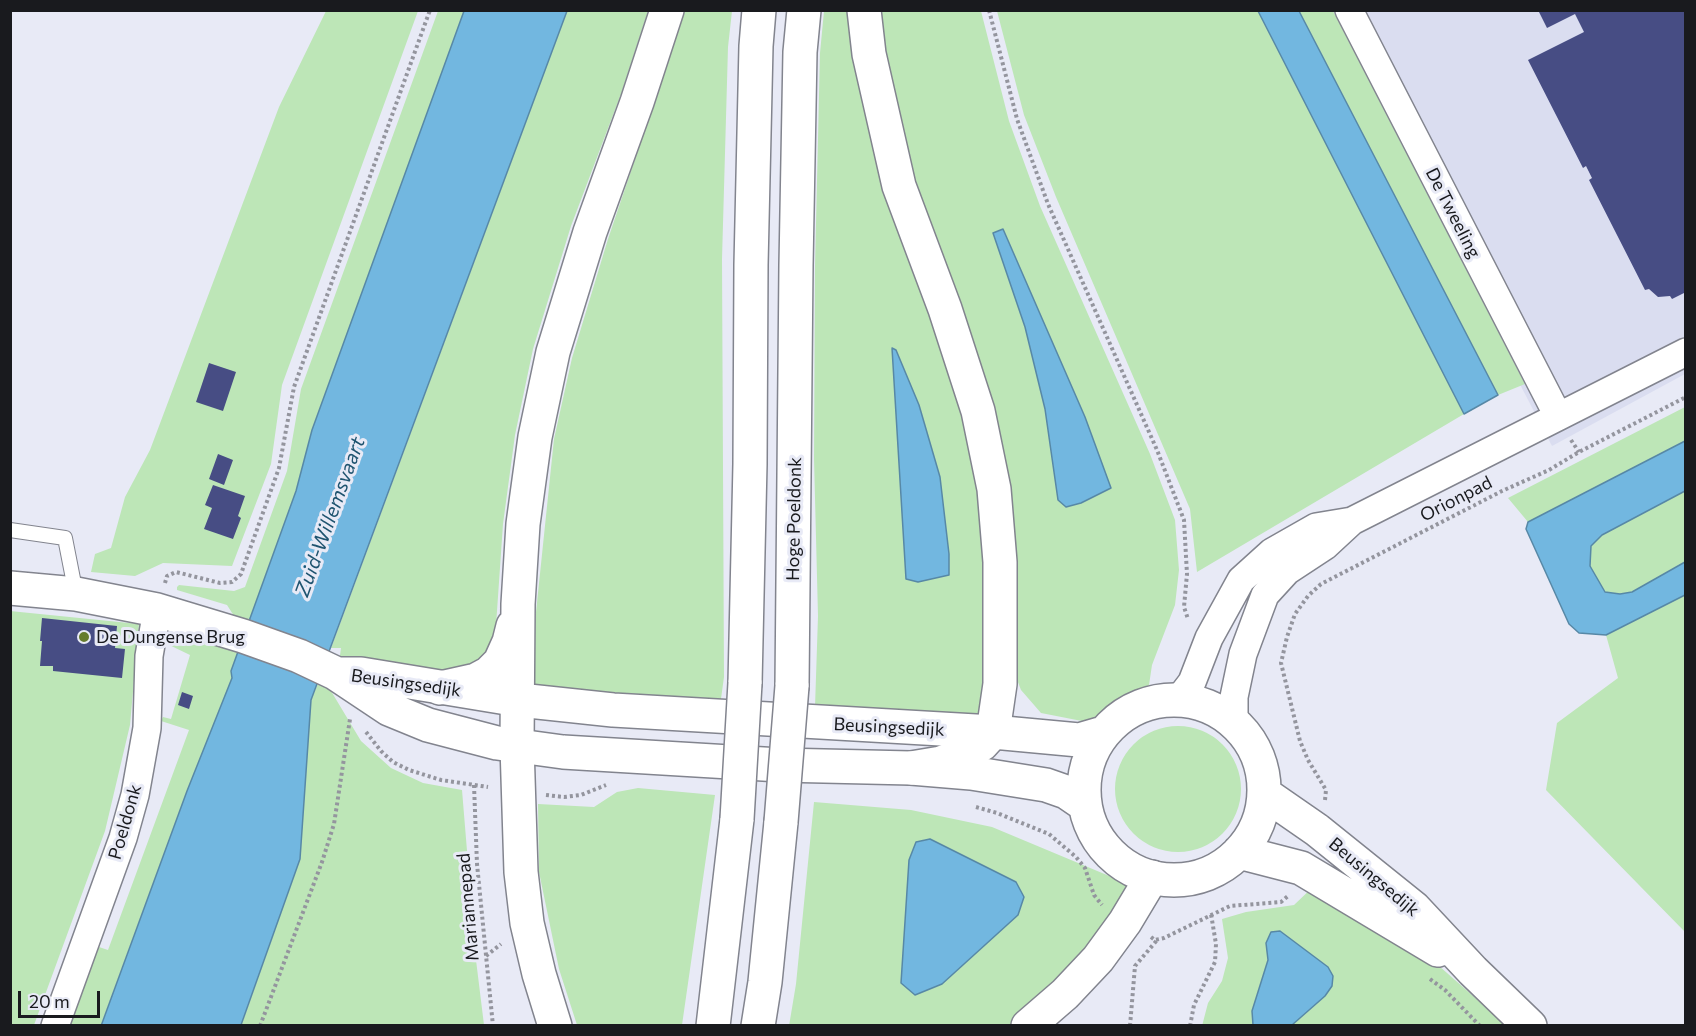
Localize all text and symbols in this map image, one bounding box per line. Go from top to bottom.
street label: De Tweeling [1421,164,1485,262]
water label: Zuid-Willemsvaart [290,434,370,600]
street label: Hoge Poeldonk [782,457,806,581]
street label: Orionpad [1416,472,1496,526]
place label: De Dungense Brug [96,626,245,648]
marker: De Dungense Brug [77,630,91,644]
street label: Beusingsedijk [349,665,463,701]
street label: Beusingsedijk [833,713,945,741]
street label: Poeldonk [104,782,146,862]
street label: Beusingsedijk [1325,833,1423,921]
street label: Mariannepad [453,852,483,962]
scale bar [21,979,104,1017]
text: 20 m [29,990,70,1012]

